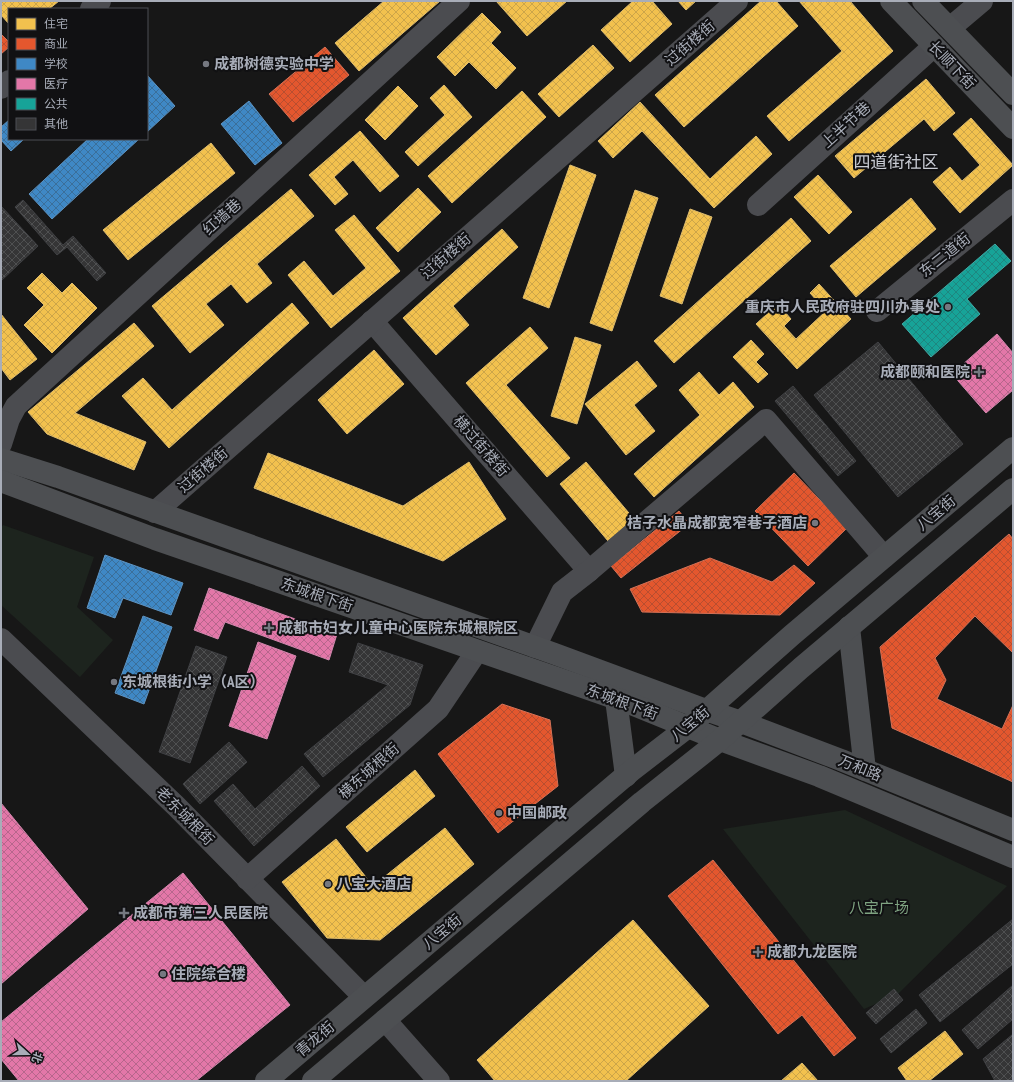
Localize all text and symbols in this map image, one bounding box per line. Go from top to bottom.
legend [8,8,148,140]
text: 住宅 [44,16,68,31]
street label: 过街楼街 [661,16,719,69]
text: 商业 [44,36,68,51]
street label: 长顺下街 [925,36,980,93]
place label: 成都树德实验中学 [214,54,334,73]
text: 学校 [44,56,68,71]
marker: 成都树德实验中学 [201,59,211,69]
text: 医疗 [44,76,68,91]
text: 公共 [44,96,68,111]
street label: 上半节巷 [817,97,874,152]
text: 其他 [44,116,68,131]
district label: 四道街社区 [854,151,939,173]
street label: 红墙巷 [199,195,245,239]
street label: 东二道街 [915,228,974,281]
street label: 过街楼街 [417,229,475,282]
place label: 重庆市人民政府驻四川办事处 [745,297,940,316]
marker: 重庆市人民政府驻四川办事处 [943,302,953,312]
place label: 成都颐和医院 [880,362,970,381]
marker: 成都颐和医院 [973,366,985,378]
street label: 横过街楼街 [450,411,513,480]
street label: 过街楼街 [174,443,232,496]
street label: 八宝街 [912,491,959,534]
place label: 桔子水晶成都宽窄巷子酒店 [627,513,807,532]
marker: 桔子水晶成都宽窄巷子酒店 [810,518,820,528]
street label: 东城根下街 [279,573,356,616]
place label: 成都市妇女儿童中心医院东城根院区 [278,618,518,637]
marker: 成都市妇女儿童中心医院东城根院区 [263,622,275,634]
place label: 东城根街小学（A区） [122,672,265,691]
marker: 东城根街小学（A区） [109,677,119,687]
street label: 东城根下街 [584,680,661,723]
street label: 八宝街 [666,702,713,745]
street label: 横东城根街 [334,738,403,803]
street label: 万和路 [836,750,885,785]
street label: 老东城根街 [152,782,219,849]
place label: 中国邮政 [507,803,567,822]
marker: 中国邮政 [494,808,504,818]
place label: 八宝大酒店 [336,874,411,893]
marker: 八宝大酒店 [323,879,333,889]
park label: 八宝广场 [849,898,909,917]
place label: 成都市第三人民医院 [133,903,268,922]
marker: 成都市第三人民医院 [118,907,130,919]
street label: 八宝街 [418,910,465,953]
place label: 成都九龙医院 [767,942,857,961]
marker: 成都九龙医院 [752,946,764,958]
place label: 住院综合楼 [171,964,246,983]
marker: 住院综合楼 [158,969,168,979]
street label: 青龙街 [291,1017,338,1060]
north arrow [8,1034,48,1074]
text: 北 [29,1050,46,1065]

